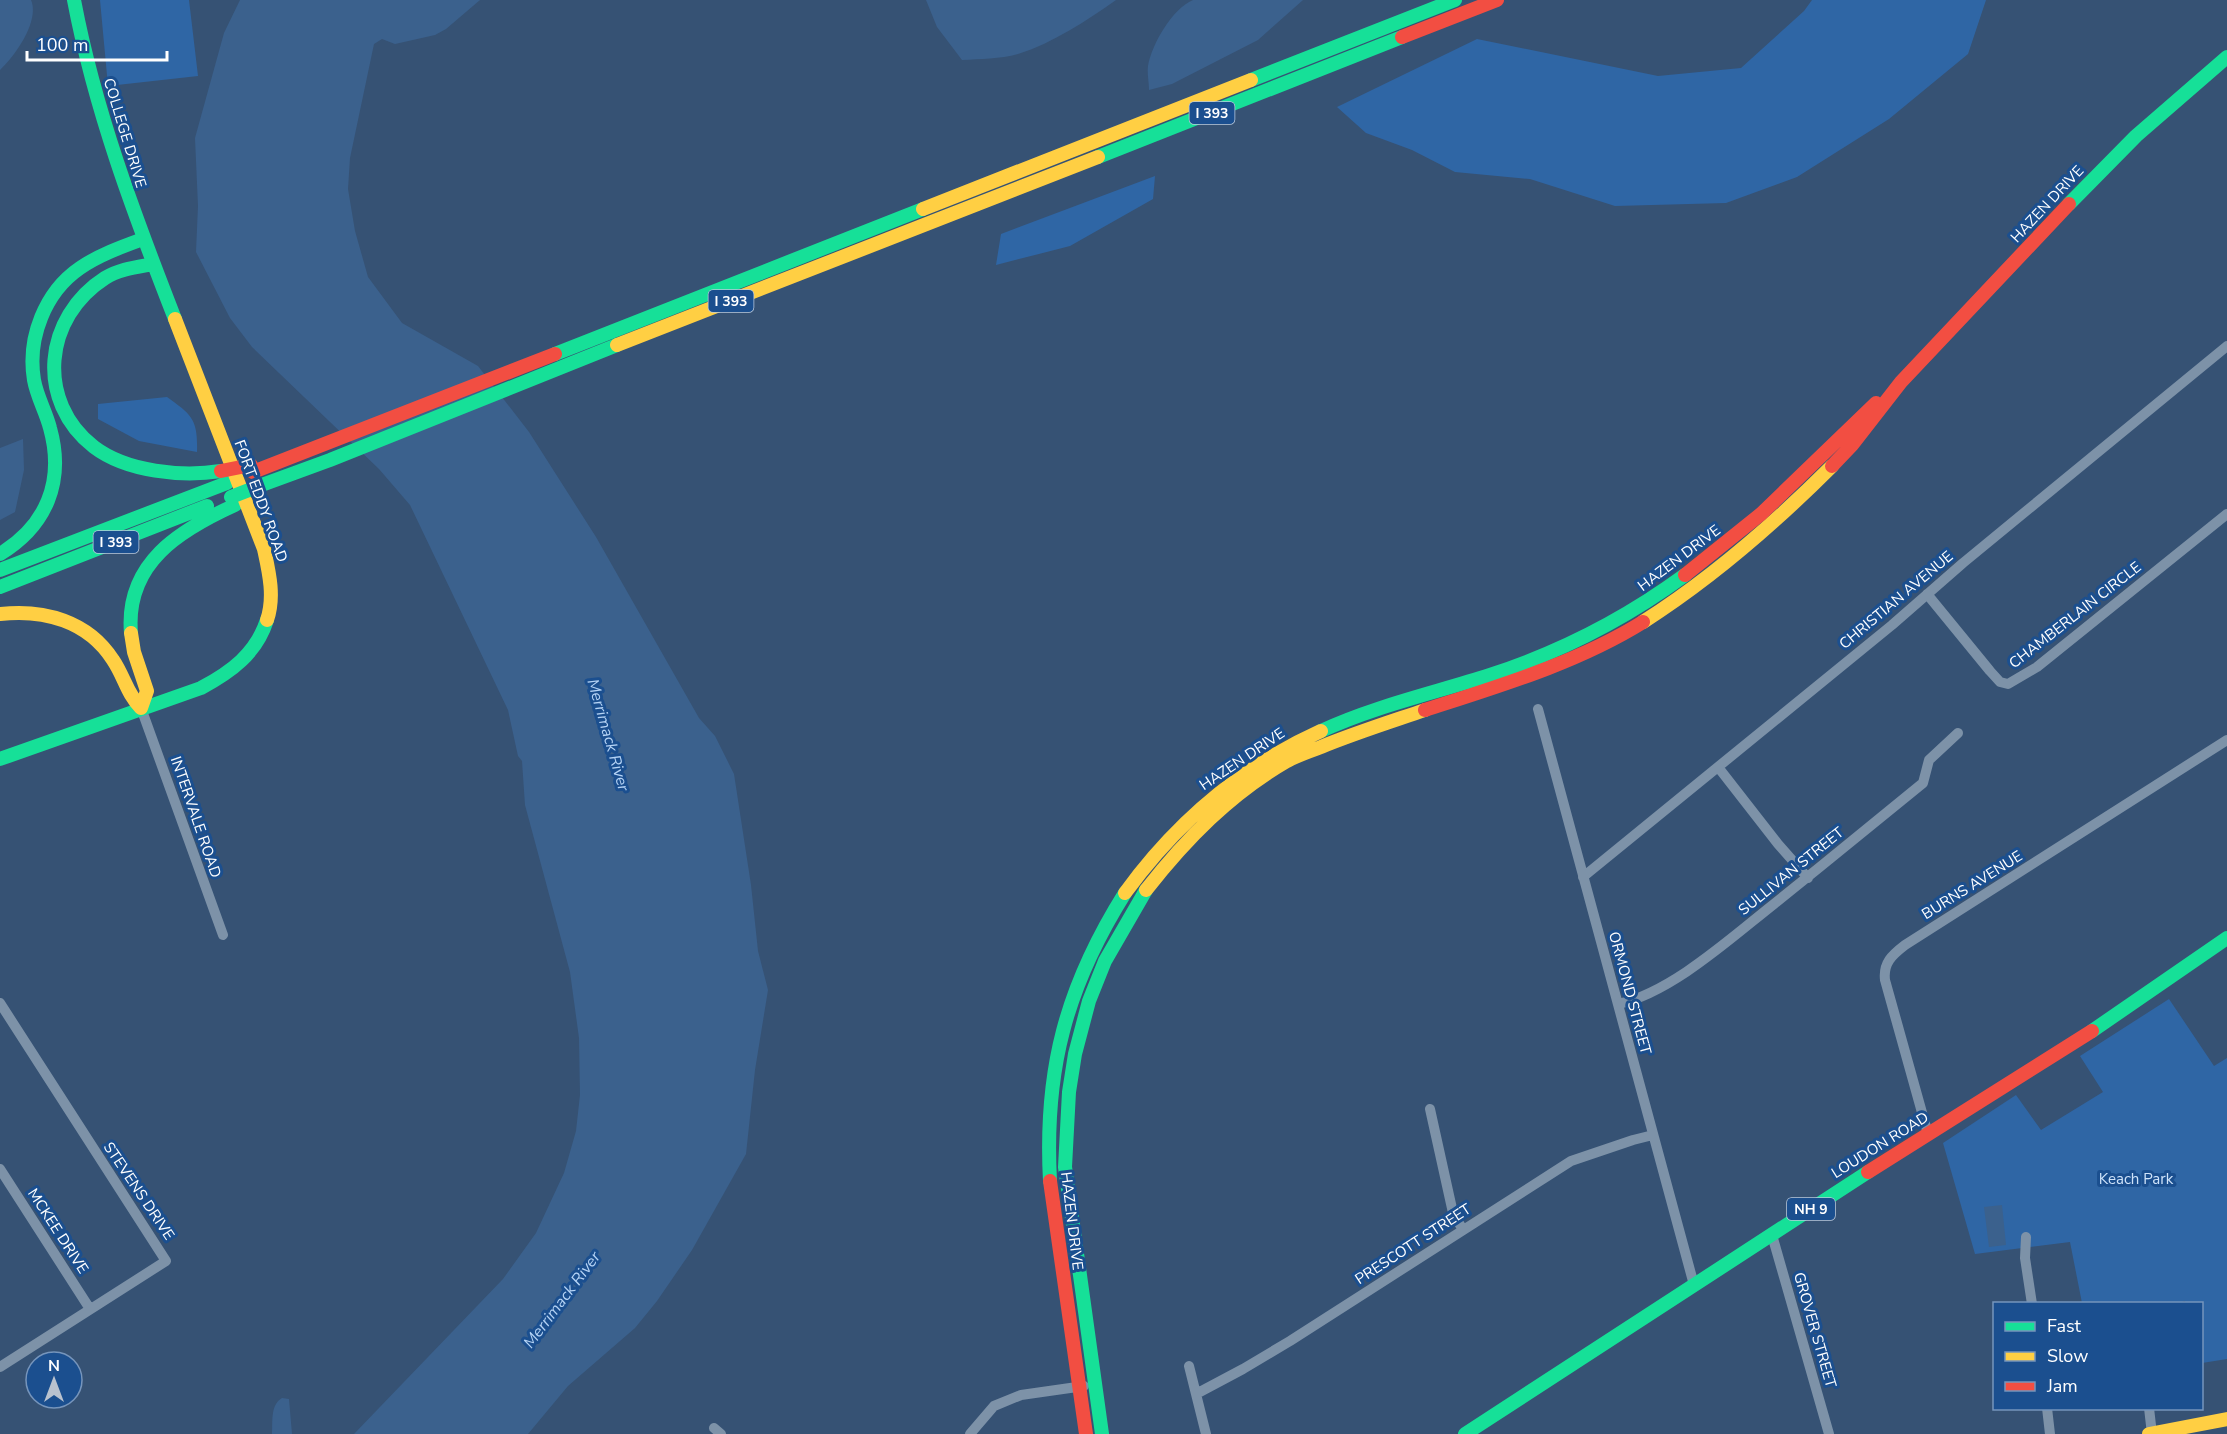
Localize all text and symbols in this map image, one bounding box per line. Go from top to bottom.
scale bar [27,24,166,62]
text: 100 m [36,33,88,57]
street label: COLLEGE DRIVE [99,76,151,190]
road number: I 393 [1190,102,1234,124]
street label: HAZEN DRIVE [2006,161,2088,247]
road number: I 393 [708,290,754,312]
street label: FORT EDDY ROAD [230,437,292,565]
street label: HAZEN DRIVE [1634,520,1724,596]
road number: I 393 [94,531,138,553]
street label: CHRISTIAN AVENUE [1835,546,1957,654]
street label: CHAMBERLAIN CIRCLE [2005,557,2145,673]
water label: Merrimack River [581,676,635,795]
street label: HAZEN DRIVE [1195,723,1289,795]
street label: INTERVALE ROAD [166,754,226,880]
street label: SULLIVAN STREET [1734,822,1848,920]
street label: BURNS AVENUE [1918,846,2026,924]
street label: ORMOND STREET [1604,929,1656,1057]
street label: LOUDON ROAD [1828,1107,1932,1183]
street label: STEVENS DRIVE [99,1138,179,1244]
park label: Keach Park [2099,1169,2174,1189]
street label: HAZEN DRIVE [1056,1171,1088,1271]
street label: MCKEE DRIVE [23,1185,93,1277]
road number: NH 9 [1787,1198,1835,1220]
street label: PRESCOTT STREET [1351,1199,1475,1289]
water label: Merrimack River [518,1246,606,1353]
street label: GROVER STREET [1789,1270,1841,1390]
legend [1993,1302,2203,1410]
text: Fast [2047,1314,2082,1338]
text: Slow [2047,1344,2088,1368]
north arrow [24,1350,84,1410]
text: N [48,1355,60,1377]
text: Jam [2046,1374,2078,1398]

